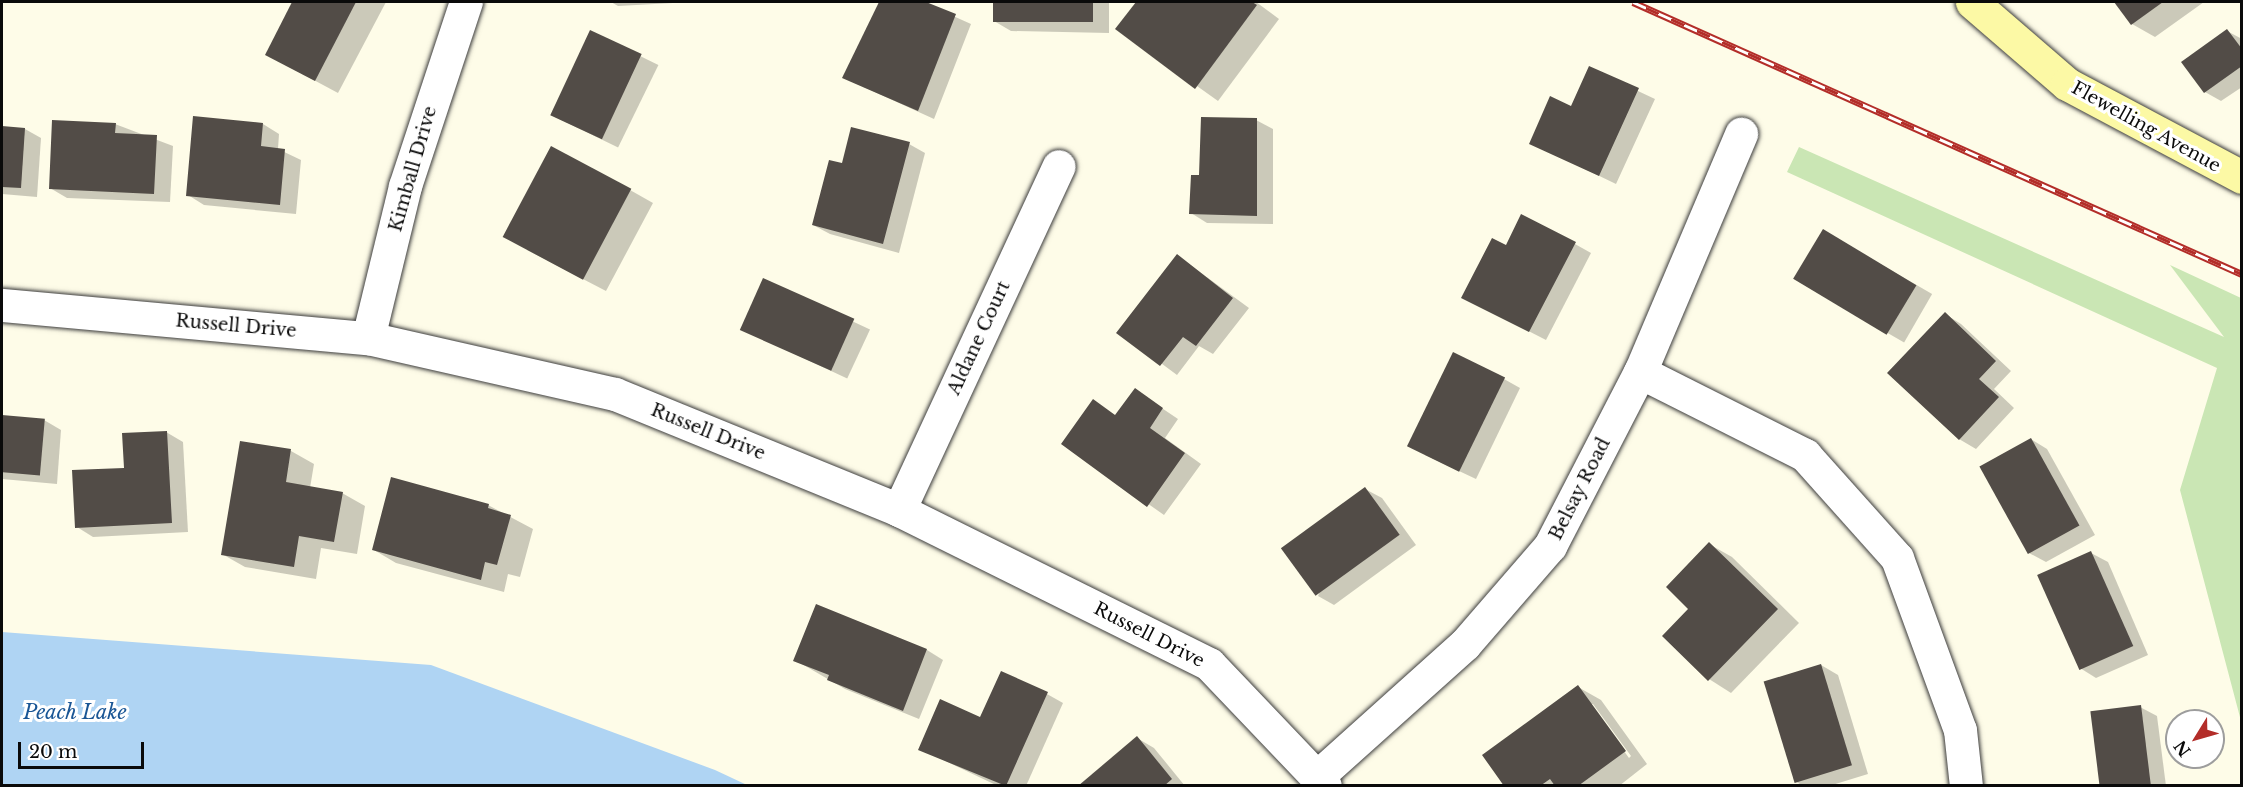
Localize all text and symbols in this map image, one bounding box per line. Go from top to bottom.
street label: Flewelling Avenue [2067,77,2225,177]
street label: Kimball Drive [385,104,441,234]
street label: Aldane Court [943,278,1015,398]
street label: Russell Drive [175,310,297,342]
street label: Russell Drive [648,399,768,465]
street label: Belsay Road [1545,434,1615,544]
street label: Russell Drive [1090,598,1208,672]
water label: Peach Lake [23,700,127,724]
north arrow [2165,709,2225,769]
scale bar [21,730,147,768]
text: N [2170,737,2195,761]
text: 20 m [29,741,77,763]

